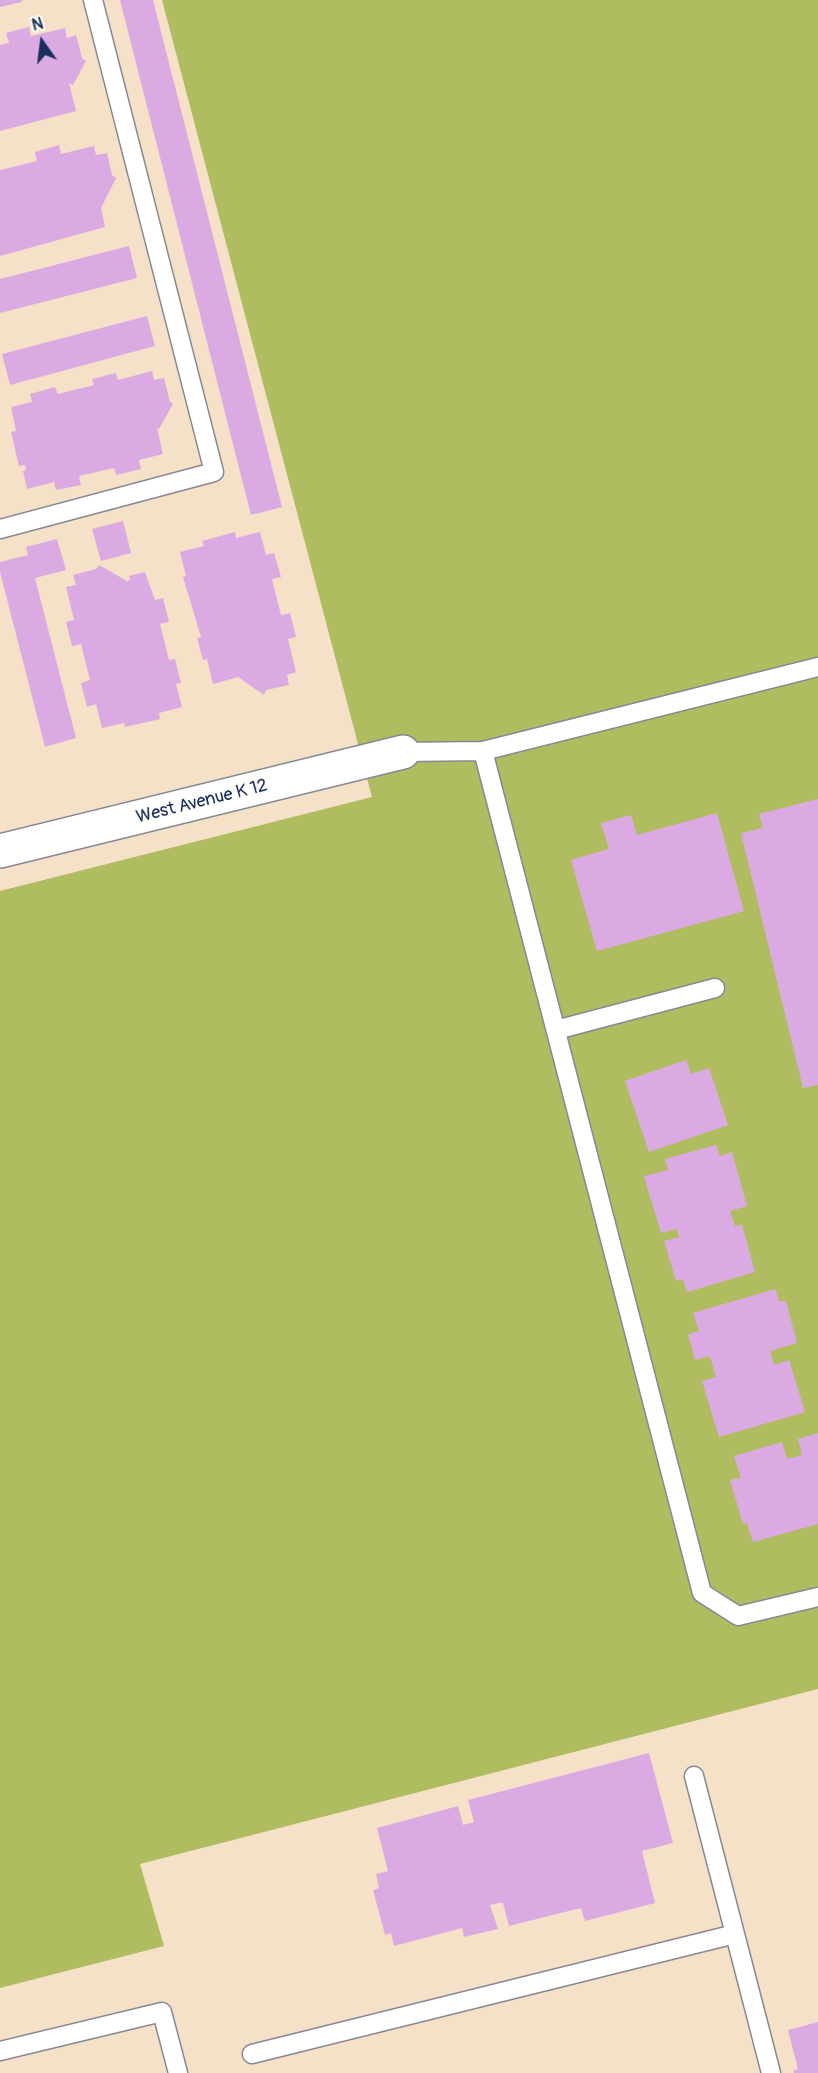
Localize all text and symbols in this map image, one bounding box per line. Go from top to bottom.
north arrow [12,12,72,72]
text: N [30,14,45,36]
street label: West Avenue K 12 [134,775,270,829]

